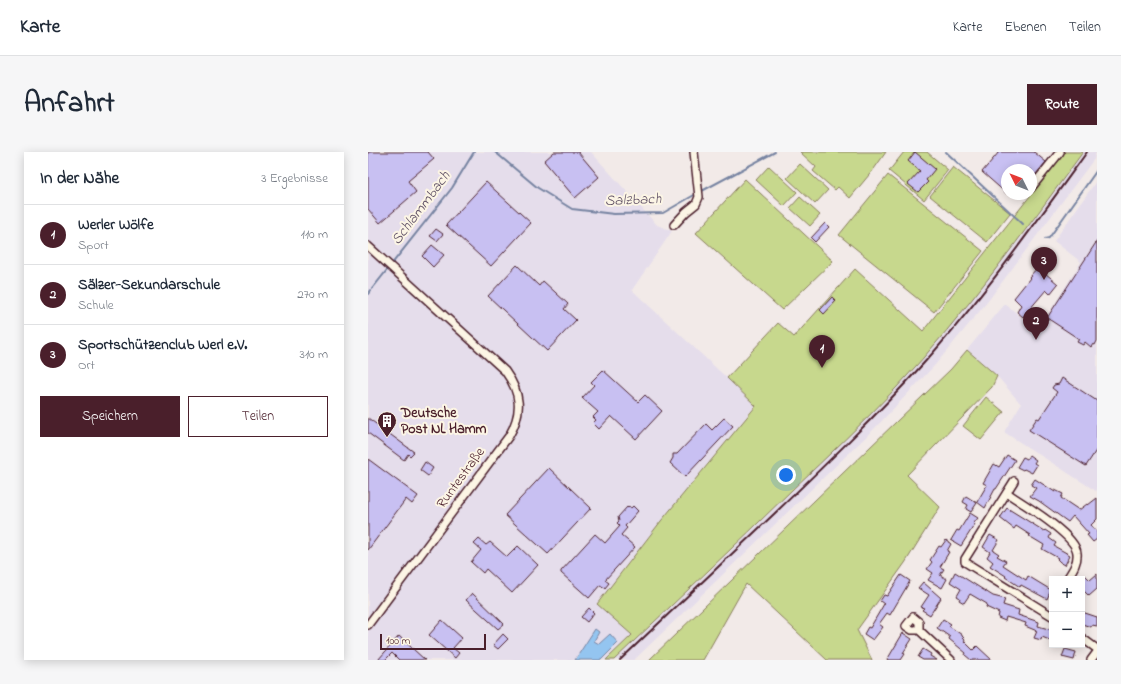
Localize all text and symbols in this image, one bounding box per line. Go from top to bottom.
text: Karte [20,14,60,41]
text: Karte [953,17,982,38]
text: Ebenen [1004,17,1047,38]
text: Teilen [1069,17,1101,38]
text: Anfahrt [24,84,115,125]
button: Route [1027,84,1097,125]
north arrow [1001,164,1037,200]
text: In der Nähe [40,166,119,191]
water label: Schlammbach [386,166,457,249]
text: 3 Ergebnisse [261,169,328,188]
water label: Salzbach [604,188,662,212]
text: Werler Wölfe [78,214,154,236]
text: 1 [51,225,55,244]
text: 110 m [301,225,328,244]
text: Sport [78,236,109,255]
pin: 3 [1031,247,1057,280]
text: Sälzer-Sekundarschule [78,274,220,296]
text: 2 [50,285,56,304]
text: 270 m [297,285,328,304]
text: Schule [78,296,114,315]
pin: 2 [1023,307,1049,340]
text: Sportschützenclub Werl e.V. [78,334,247,356]
pin: 1 [809,335,835,368]
text: 3 [50,345,56,364]
text: 310 m [300,345,328,364]
text: Ort [78,356,95,375]
button: Speichern [40,396,180,437]
button: Teilen [188,396,328,437]
place label: Deutsche Post NL Hamm [400,403,487,440]
building icon: Deutsche Post NL Hamm [376,410,398,438]
street label: Runtestraße [432,443,491,513]
your location [776,465,796,485]
map controls [1049,576,1085,648]
button: + [1049,576,1085,612]
button: − [1049,612,1085,648]
scale bar [380,632,486,651]
text: 100 m [386,633,410,649]

